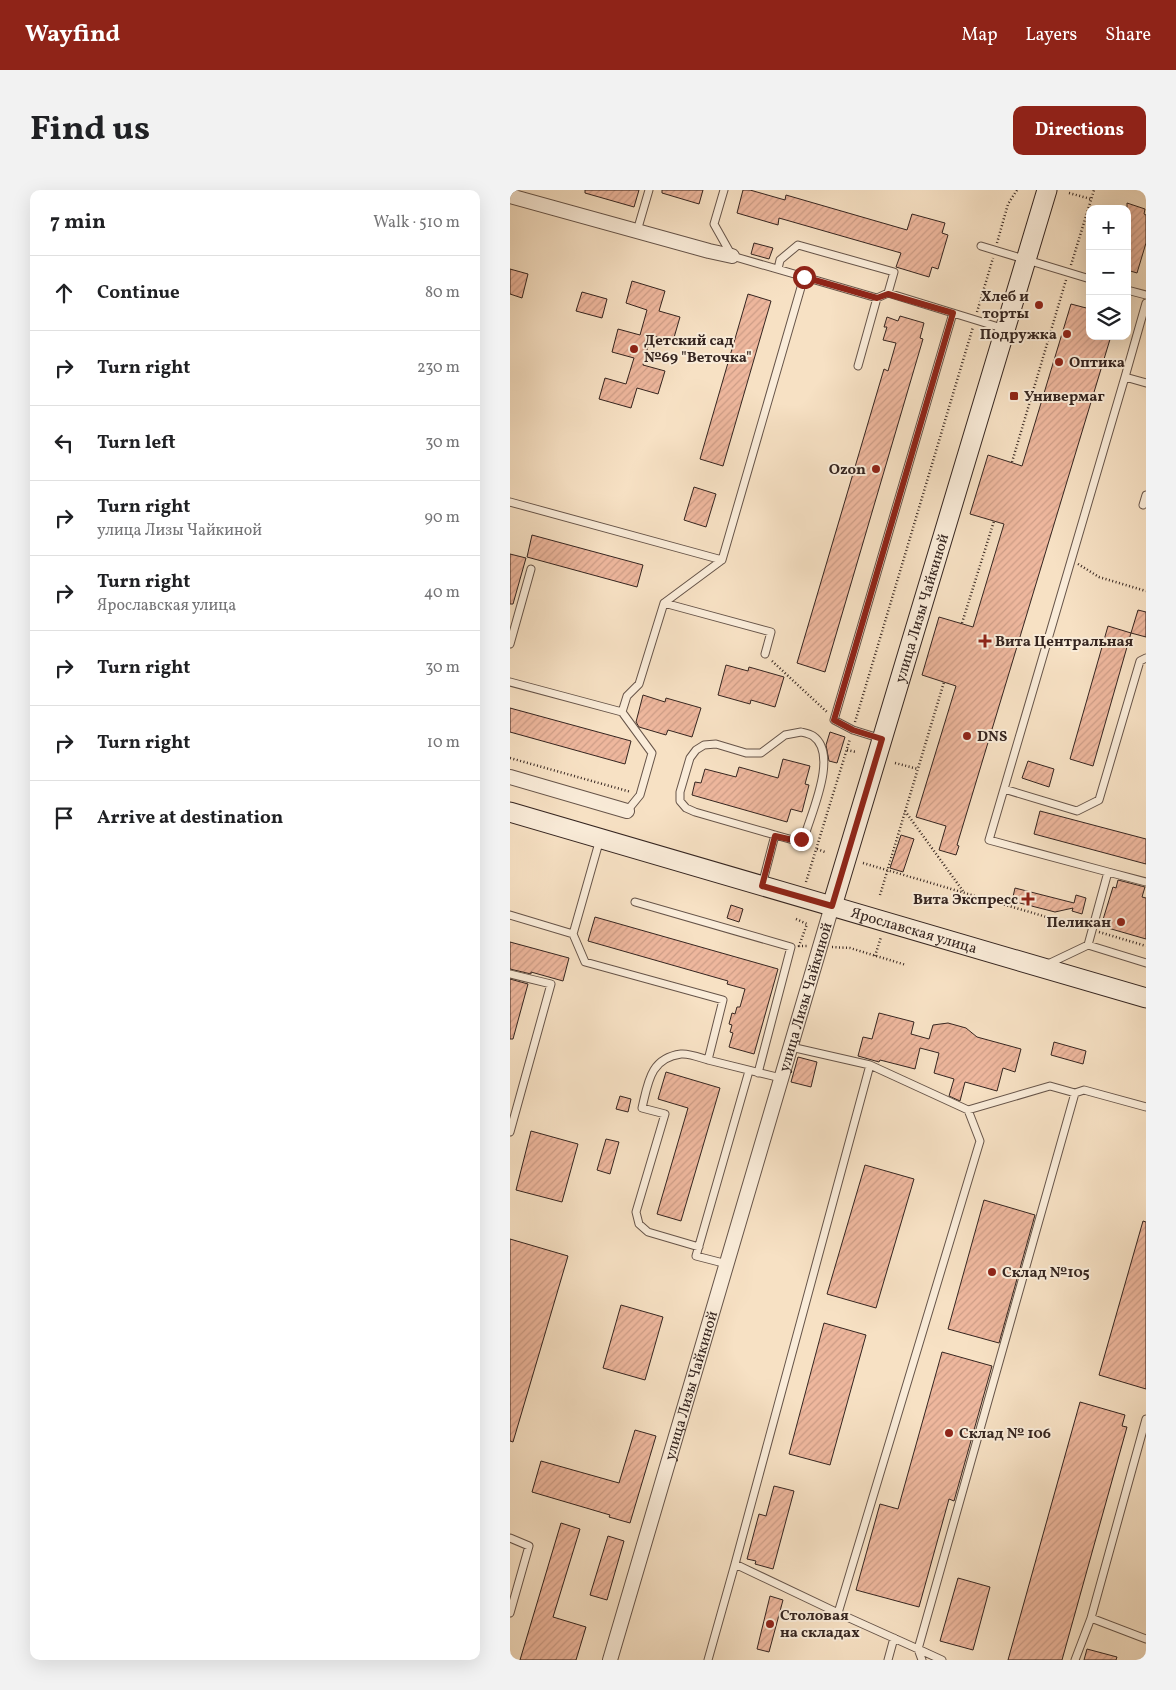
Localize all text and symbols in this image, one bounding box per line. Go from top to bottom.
text: Wayfind [25,18,120,52]
text: Map [961,23,997,48]
text: Layers [1025,23,1077,48]
text: Share [1105,23,1151,48]
text: Find us [30,106,150,154]
button: Directions [1013,106,1146,155]
map controls [1086,205,1131,340]
button: + [1086,205,1131,250]
text: 7 min [50,208,106,237]
text: Walk · 510 m [373,212,460,234]
button: − [1086,250,1131,295]
route start [793,266,816,289]
icon: ahead [50,279,78,307]
text: Continue [97,280,180,306]
text: 80 m [425,282,460,304]
place label: Хлеб и торты [981,287,1029,325]
button: layers [1086,295,1131,340]
marker: Хлеб и торты [1033,299,1045,311]
place label: Подружка [980,325,1057,346]
marker: Подружка [1061,328,1073,340]
place label: Детский сад №69 "Веточка" [644,331,752,369]
marker: Детский сад №69 "Веточка" [628,343,640,355]
place label: Оптика [1069,353,1125,374]
icon: right [50,354,78,382]
text: Turn right [97,355,190,381]
marker: Оптика [1053,356,1065,368]
text: 230 m [417,357,460,379]
place label: Универмаг [1024,387,1106,408]
marker: Универмаг [1008,390,1020,402]
icon: left [50,429,78,457]
text: Turn left [97,430,176,456]
text: 30 m [425,432,460,454]
place label: Ozon [829,460,866,481]
marker: Ozon [870,463,882,475]
text: Turn right [97,494,190,520]
icon: right [50,504,78,532]
text: 90 m [424,507,460,529]
text: улица Лизы Чайкиной [97,520,262,542]
street label: улица Лизы Чайкиной [891,531,955,686]
text: Turn right [97,569,190,595]
icon: right [50,579,78,607]
text: 40 m [424,582,460,604]
text: Ярославская улица [97,595,236,617]
place label: Вита Центральная [995,632,1134,653]
marker: Вита Центральная [979,635,991,647]
icon: right [50,654,78,682]
text: Turn right [97,655,190,681]
text: 30 m [425,657,460,679]
place label: DNS [977,727,1007,748]
icon: right [50,729,78,757]
text: Turn right [97,730,190,756]
marker: DNS [961,730,973,742]
text: 10 m [427,732,460,754]
icon: arrive [50,804,78,832]
text: Arrive at destination [97,805,283,831]
route end [790,828,813,851]
place label: Вита Экспресс [913,890,1018,911]
marker: Вита Экспресс [1022,893,1034,905]
street label: Ярославская улица [848,903,979,960]
place label: Пеликан [1046,913,1111,934]
marker: Пеликан [1115,916,1127,928]
street label: улица Лизы Чайкиной [775,920,839,1075]
place label: Склад №105 [1002,1263,1090,1284]
marker: Склад №105 [986,1266,998,1278]
street label: улица Лизы Чайкиной [660,1309,724,1463]
place label: Склад № 106 [959,1424,1051,1445]
marker: Склад № 106 [943,1427,955,1439]
place label: Столовая на складах [780,1606,860,1644]
marker: Столовая на складах [764,1618,776,1630]

